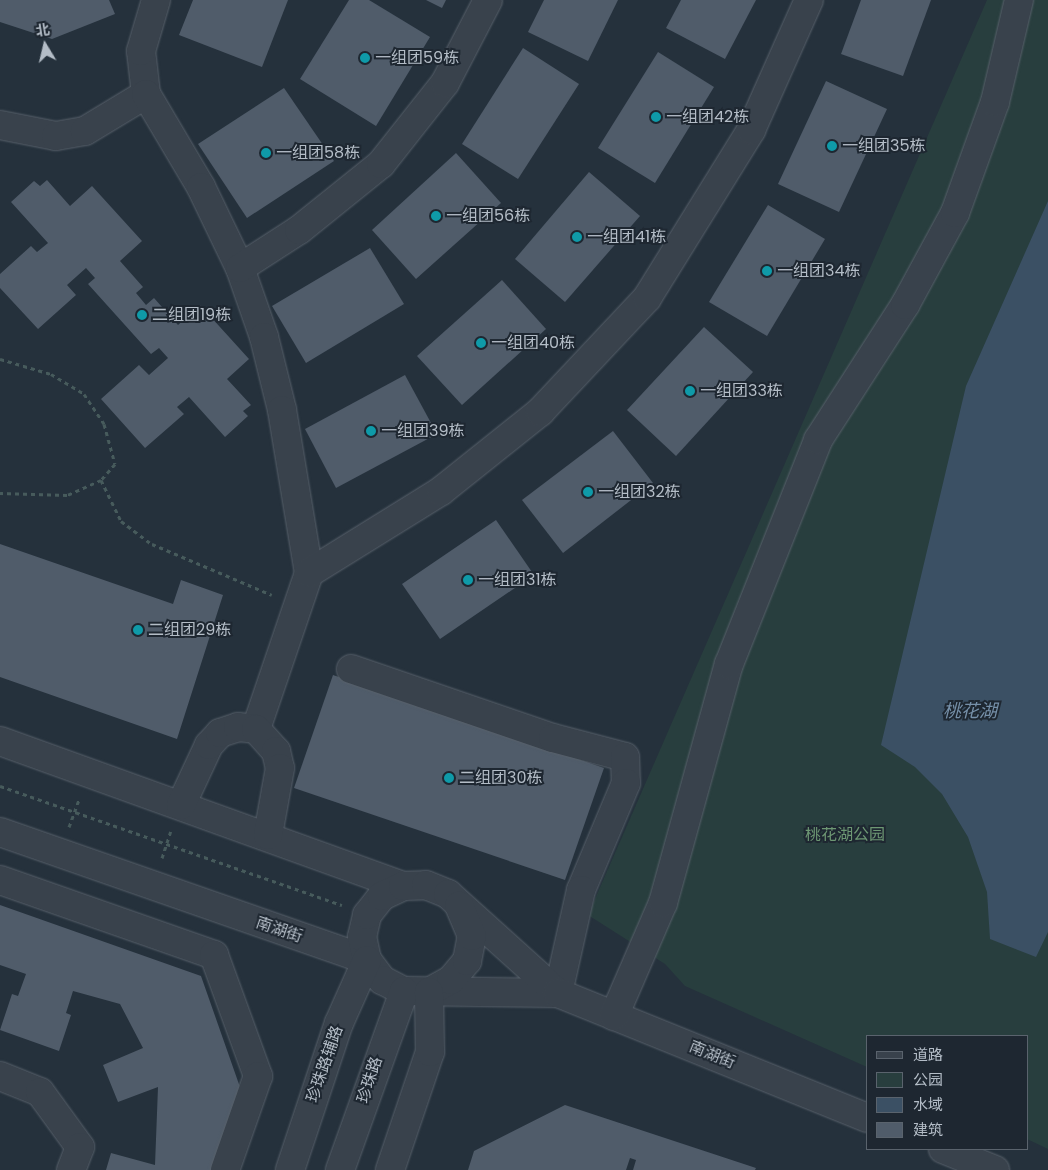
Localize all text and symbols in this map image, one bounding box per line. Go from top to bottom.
text: 北 [34,19,51,41]
north arrow [20,20,70,70]
place label: 一组团59栋 [375,48,459,68]
marker: 一组团59栋 [359,52,371,64]
place label: 一组团42栋 [666,107,749,127]
marker: 一组团42栋 [650,111,662,123]
place label: 一组团35栋 [842,136,925,156]
marker: 一组团35栋 [826,140,838,152]
place label: 一组团58栋 [276,143,360,163]
marker: 一组团58栋 [260,147,272,159]
place label: 一组团56栋 [446,206,530,226]
marker: 一组团56栋 [430,210,442,222]
place label: 一组团41栋 [587,227,666,247]
marker: 一组团41栋 [571,231,583,243]
place label: 一组团34栋 [777,261,860,281]
marker: 一组团34栋 [761,265,773,277]
place label: 二组团19栋 [152,305,231,325]
marker: 二组团19栋 [136,309,148,321]
place label: 一组团40栋 [491,333,575,353]
marker: 一组团40栋 [475,337,487,349]
place label: 一组团33栋 [700,381,783,401]
marker: 一组团33栋 [684,385,696,397]
place label: 一组团39栋 [381,421,465,441]
marker: 一组团39栋 [365,425,377,437]
place label: 一组团32栋 [598,482,681,502]
marker: 一组团32栋 [582,486,594,498]
place label: 一组团31栋 [478,570,557,590]
marker: 一组团31栋 [462,574,474,586]
place label: 二组团29栋 [148,620,231,640]
marker: 二组团29栋 [132,624,144,636]
water label: 桃花湖 [943,700,997,722]
place label: 二组团30栋 [459,768,542,788]
marker: 二组团30栋 [443,772,455,784]
park label: 桃花湖公园 [805,825,885,845]
street label: 南湖街 [253,913,305,947]
street label: 珍珠路辅路 [303,1023,347,1105]
legend [866,1035,1028,1150]
street label: 南湖街 [686,1037,738,1073]
text: 道路 [913,1044,943,1065]
street label: 珍珠路 [353,1054,387,1106]
text: 公园 [913,1069,943,1090]
text: 水域 [913,1094,943,1115]
text: 建筑 [913,1119,943,1140]

